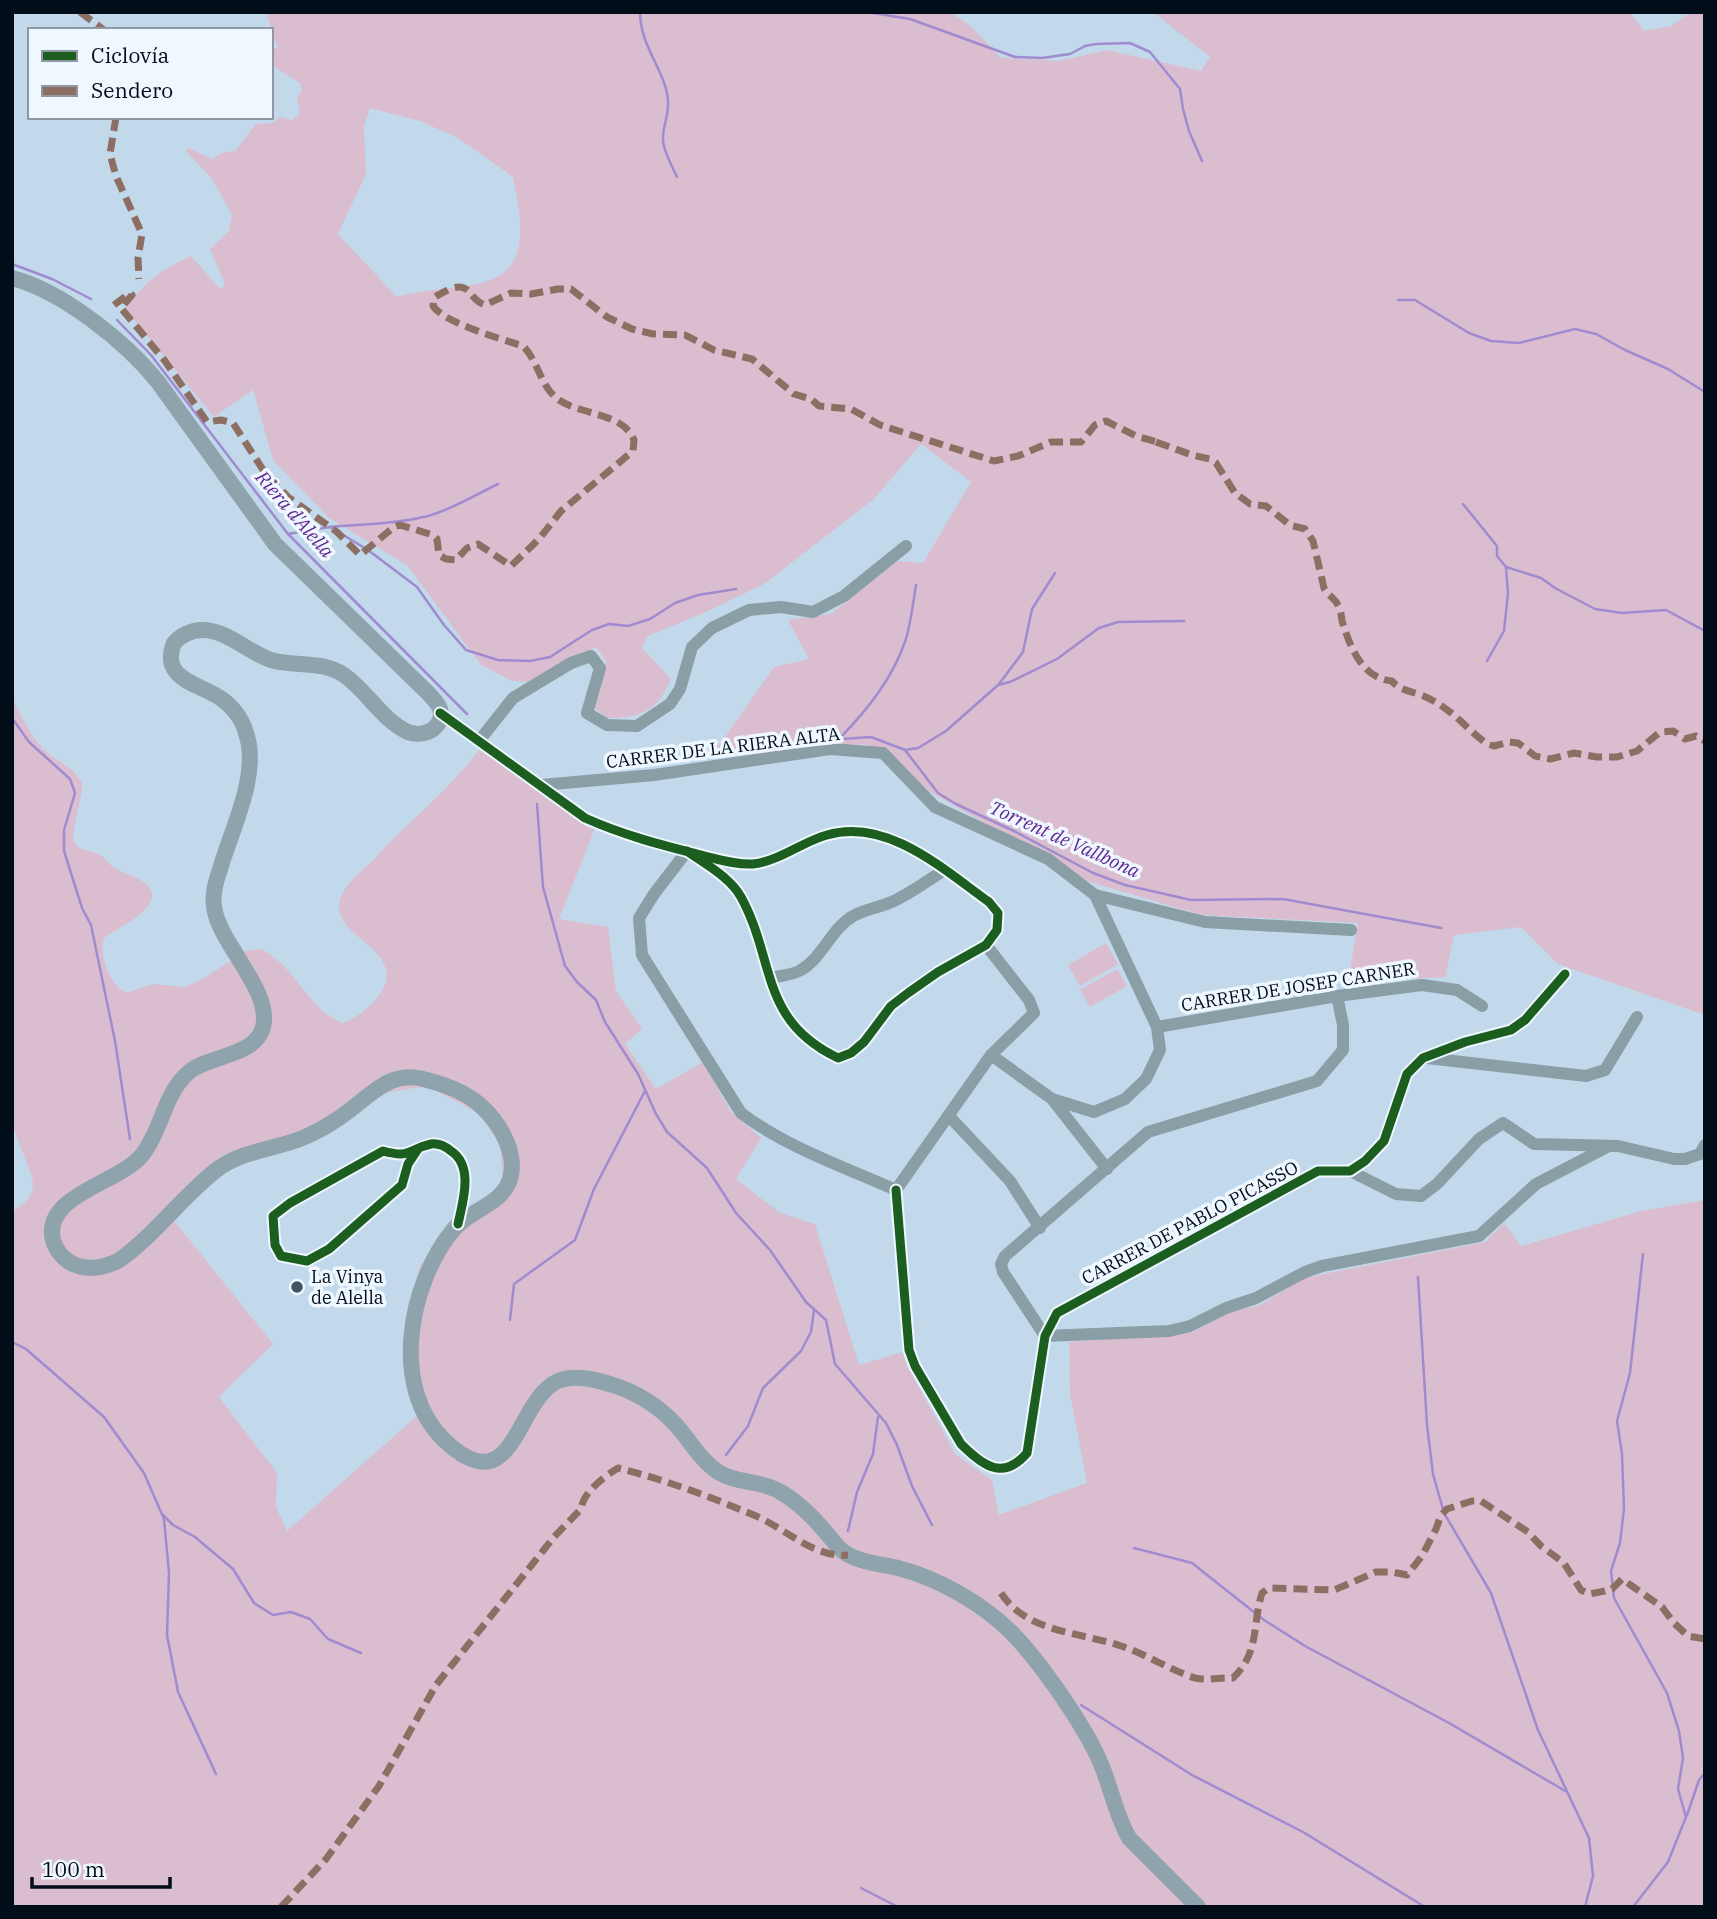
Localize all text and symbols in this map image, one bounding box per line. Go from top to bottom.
legend [28,28,273,119]
text: Ciclovía [91,41,169,69]
text: Sendero [91,76,173,104]
water label: Riera d'Alella [250,465,340,563]
street label: CARRER DE LA RIERA ALTA [605,722,842,773]
water label: Torrent de Vallbona [986,795,1144,883]
street label: CARRER DE JOSEP CARNER [1179,957,1416,1016]
street label: CARRER DE PABLO PICASSO [1078,1156,1302,1289]
place label: La Vinya de Alella [311,1265,384,1309]
marker: La Vinya de Alella [289,1279,305,1295]
scale bar [32,1846,170,1890]
text: 100 m [42,1855,105,1883]

